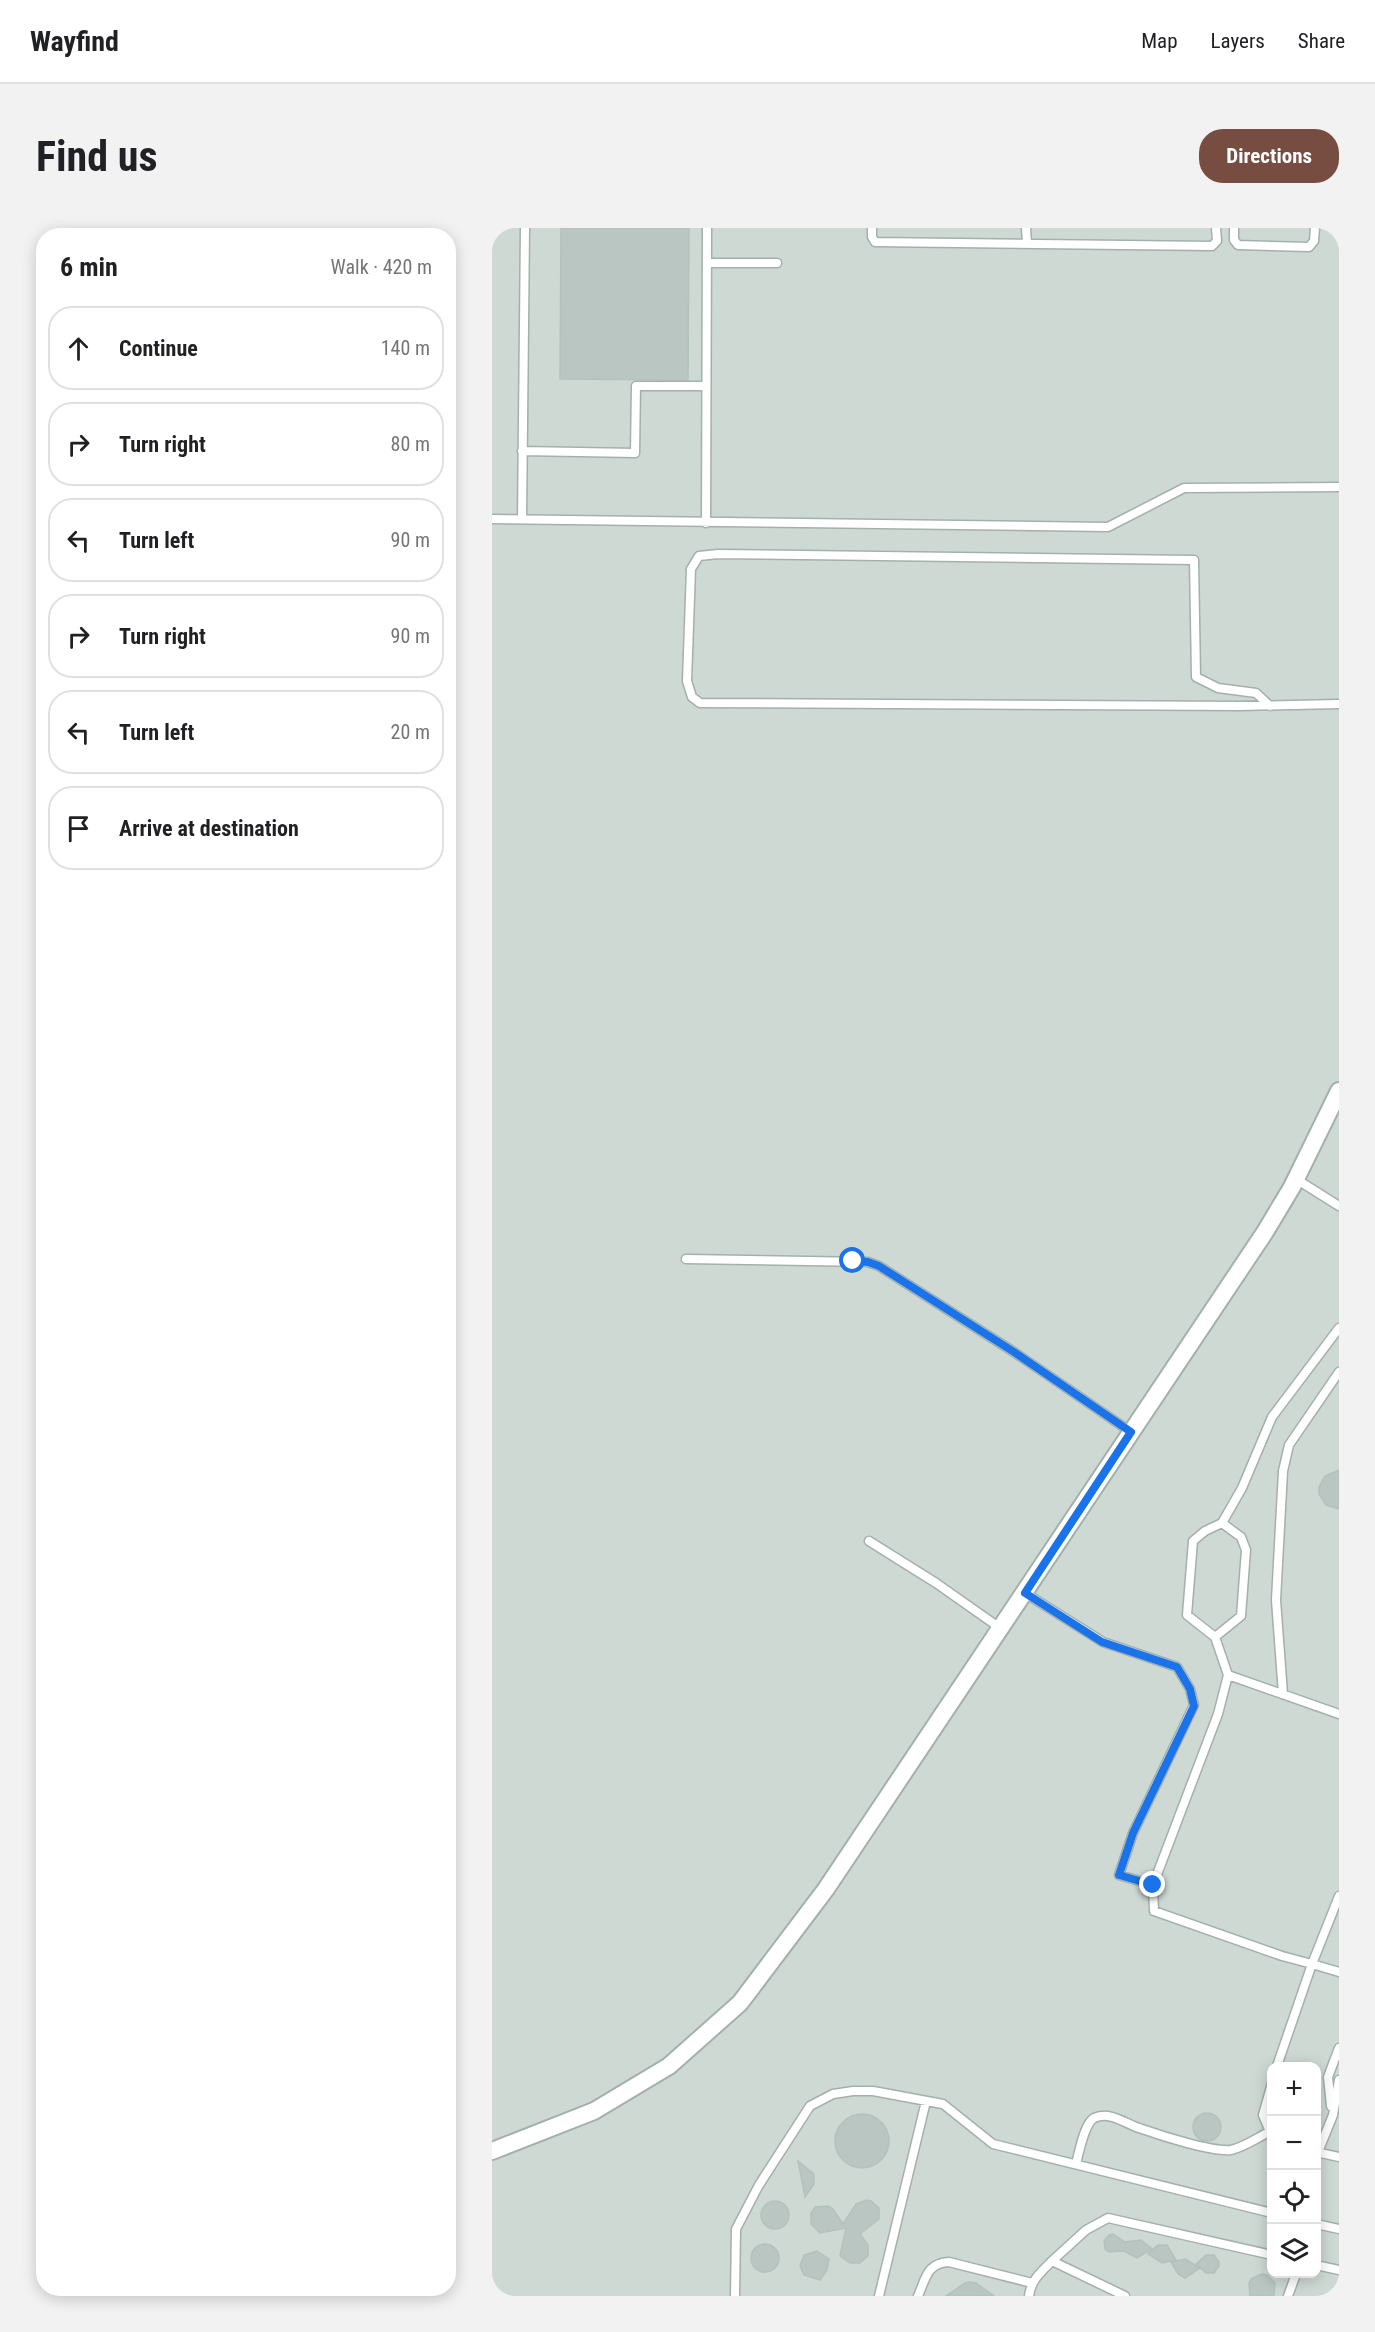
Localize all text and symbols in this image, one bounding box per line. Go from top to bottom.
text: Wayfind [30,25,119,58]
text: Map [1141,29,1178,53]
text: Layers [1211,29,1265,53]
text: Share [1298,29,1345,53]
button: Directions [1199,129,1339,183]
text: Find us [36,132,157,181]
text: 6 min [60,252,118,282]
text: Walk · 420 m [331,255,432,279]
icon: ahead [62,332,95,365]
text: Continue [119,336,198,361]
text: 140 m [381,336,430,360]
icon: right [62,428,95,461]
text: Turn right [119,432,206,457]
text: 80 m [391,432,430,456]
icon: left [62,524,95,557]
text: Turn left [119,528,194,553]
text: 90 m [391,528,430,552]
icon: right [62,620,95,653]
text: Turn right [119,624,206,649]
text: 90 m [391,624,430,648]
icon: left [62,716,95,749]
text: Turn left [119,720,194,745]
text: 20 m [391,720,430,744]
icon: arrive [62,812,95,845]
text: Arrive at destination [119,816,299,841]
route start [839,1247,865,1273]
route end [1139,1871,1165,1897]
map controls [1267,2062,1321,2278]
button: + [1267,2062,1321,2116]
button: − [1267,2116,1321,2170]
button: locate [1267,2170,1321,2224]
button: layers [1267,2224,1321,2278]

